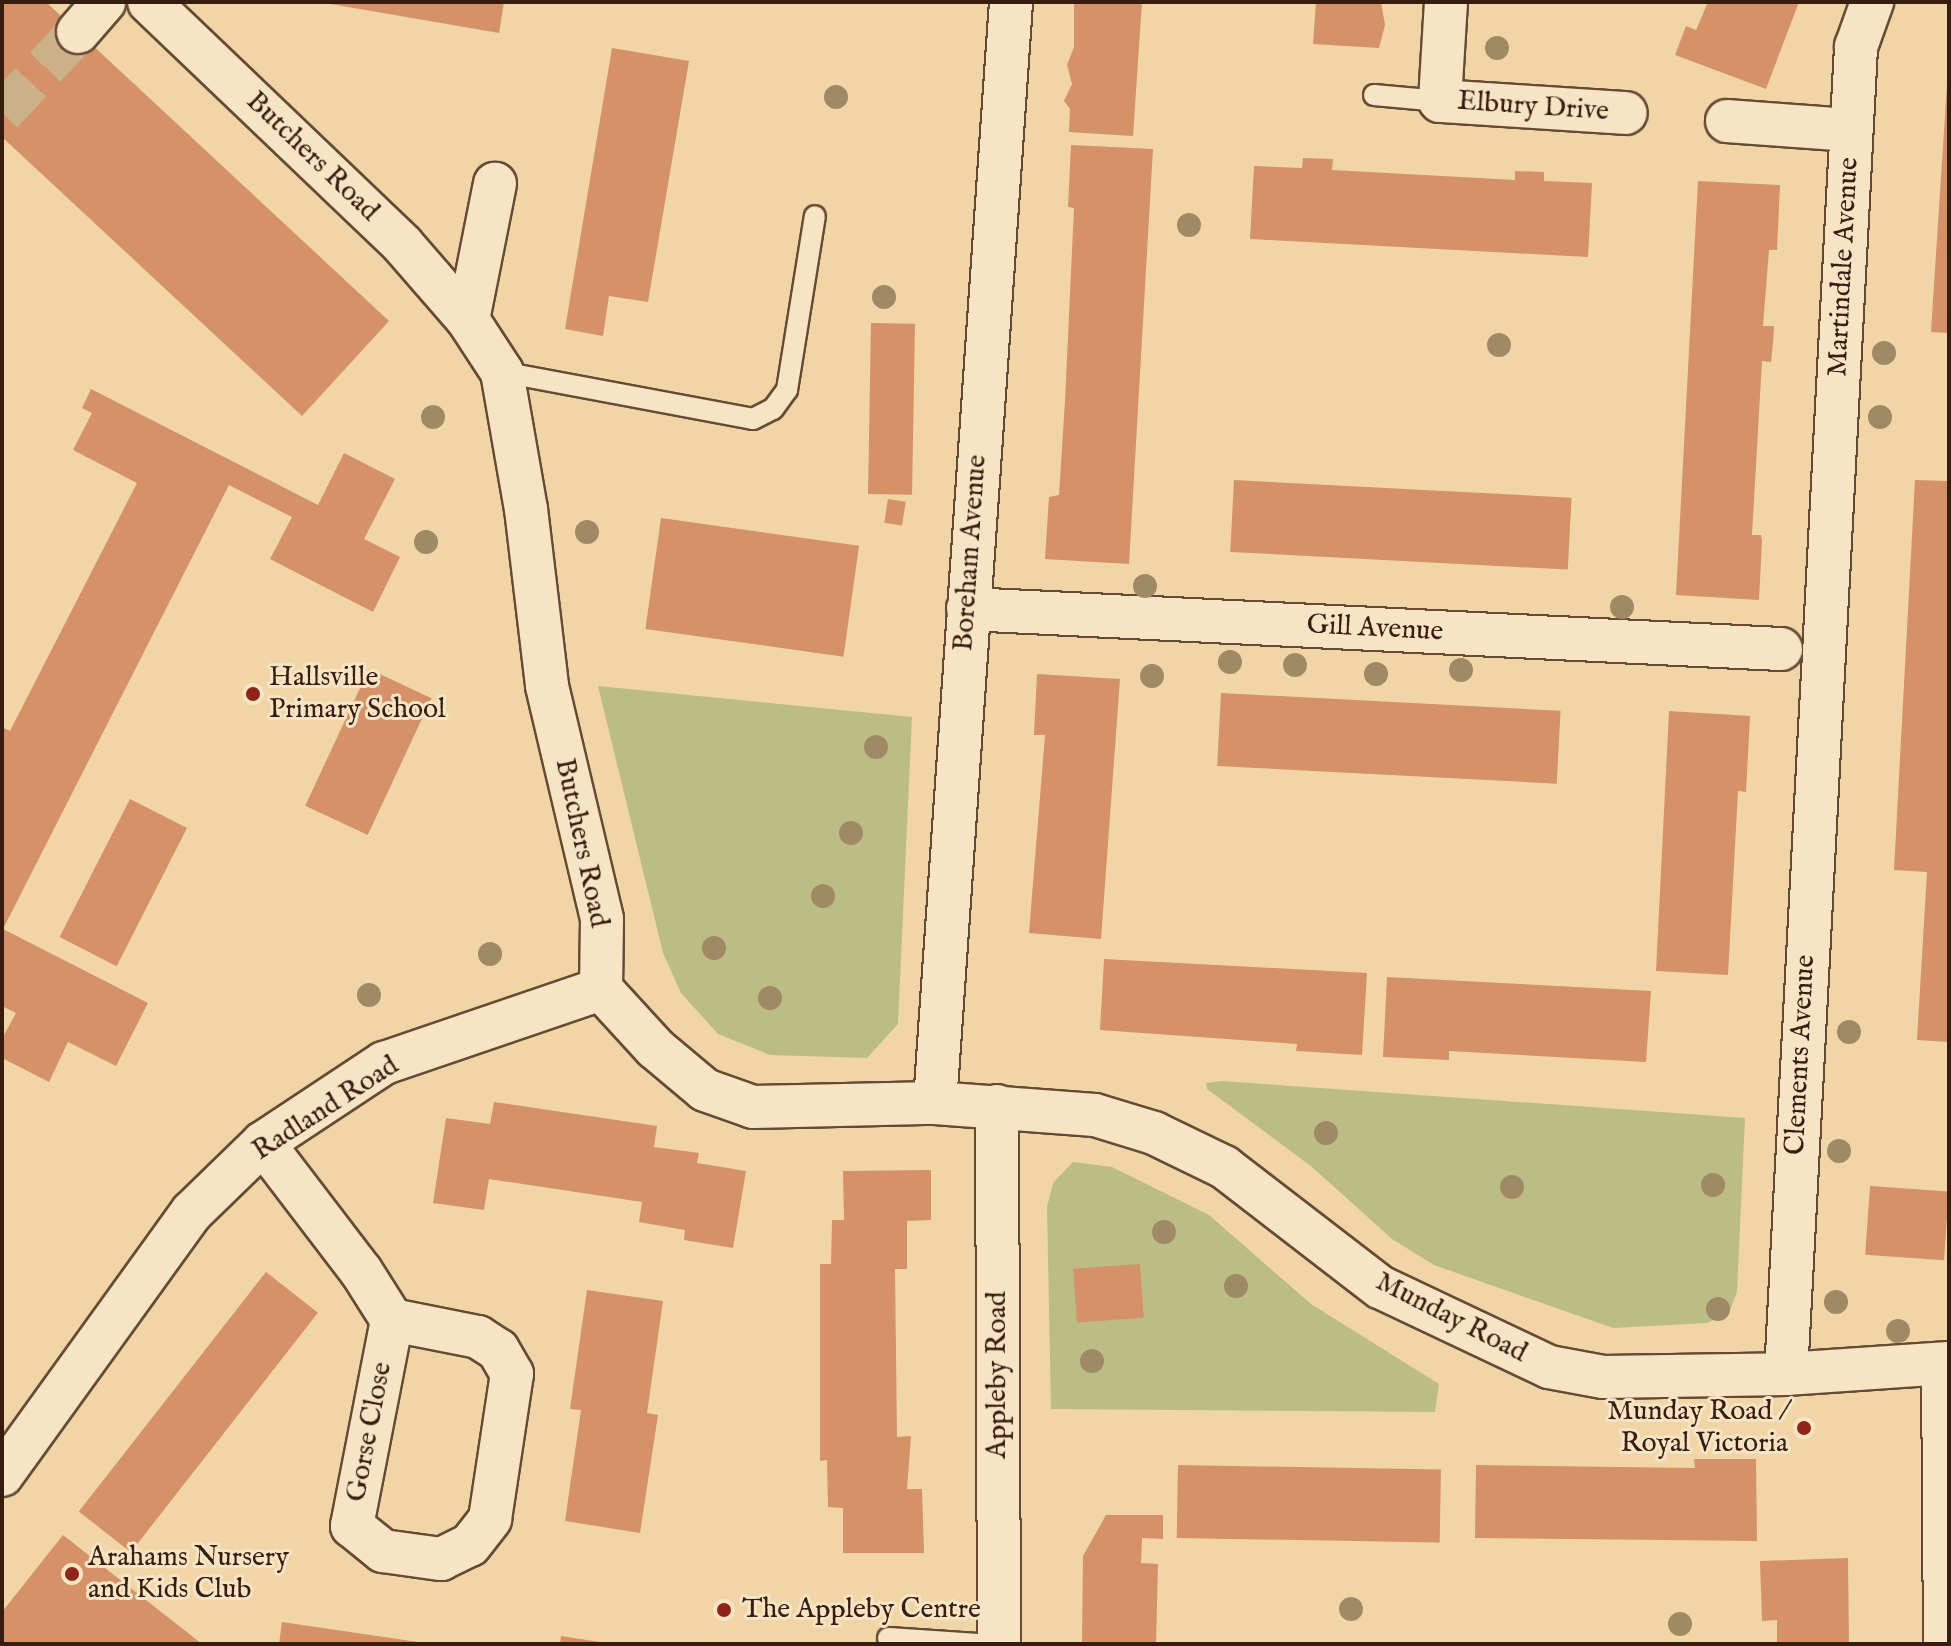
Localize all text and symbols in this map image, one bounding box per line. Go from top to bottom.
street label: Butchers Road [239,85,385,229]
street label: Elbury Drive [1456,85,1610,129]
street label: Martindale Avenue [1821,156,1867,378]
street label: Boreham Avenue [947,454,995,652]
street label: Gill Avenue [1306,609,1444,649]
place label: Hallsville Primary School [269,661,446,727]
marker: Hallsville Primary School [244,685,262,703]
street label: Butchers Road [547,755,615,931]
street label: Clements Avenue [1779,954,1823,1156]
street label: Radland Road [247,1049,405,1169]
street label: Munday Road [1370,1265,1532,1371]
street label: Appleby Road [981,1291,1015,1459]
street label: Gorse Close [340,1359,400,1505]
place label: Munday Road / Royal Victoria [1607,1395,1788,1461]
marker: Munday Road / Royal Victoria [1795,1419,1813,1437]
place label: Arahams Nursery and Kids Club [88,1541,289,1607]
marker: Arahams Nursery and Kids Club [63,1565,81,1583]
place label: The Appleby Centre [742,1593,981,1627]
marker: The Appleby Centre [713,1599,735,1621]

